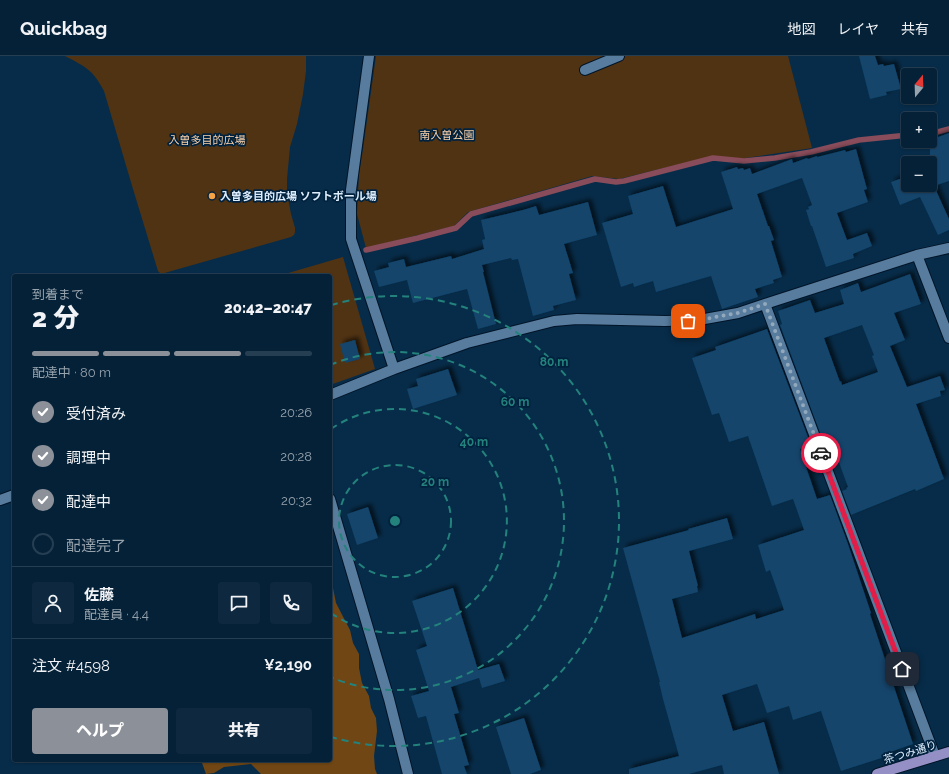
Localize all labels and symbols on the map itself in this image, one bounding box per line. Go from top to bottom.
north arrow [901,68,937,104]
park label: 南入曽公園 [420,129,475,142]
park label: 入曽多目的広場 [169,134,246,147]
place label: 入曽多目的広場 ソフトボール場 [220,190,377,203]
marker: 入曽多目的広場 ソフトボール場 [207,191,217,201]
pin [671,304,705,338]
text: 80 m [540,355,568,369]
text: 60 m [501,395,529,409]
courier [801,433,841,473]
text: 40 m [460,435,488,449]
text: 20 m [421,475,449,489]
centre of rings [388,514,402,528]
pin [885,652,919,686]
street label: 茶つみ通り [882,738,938,767]

